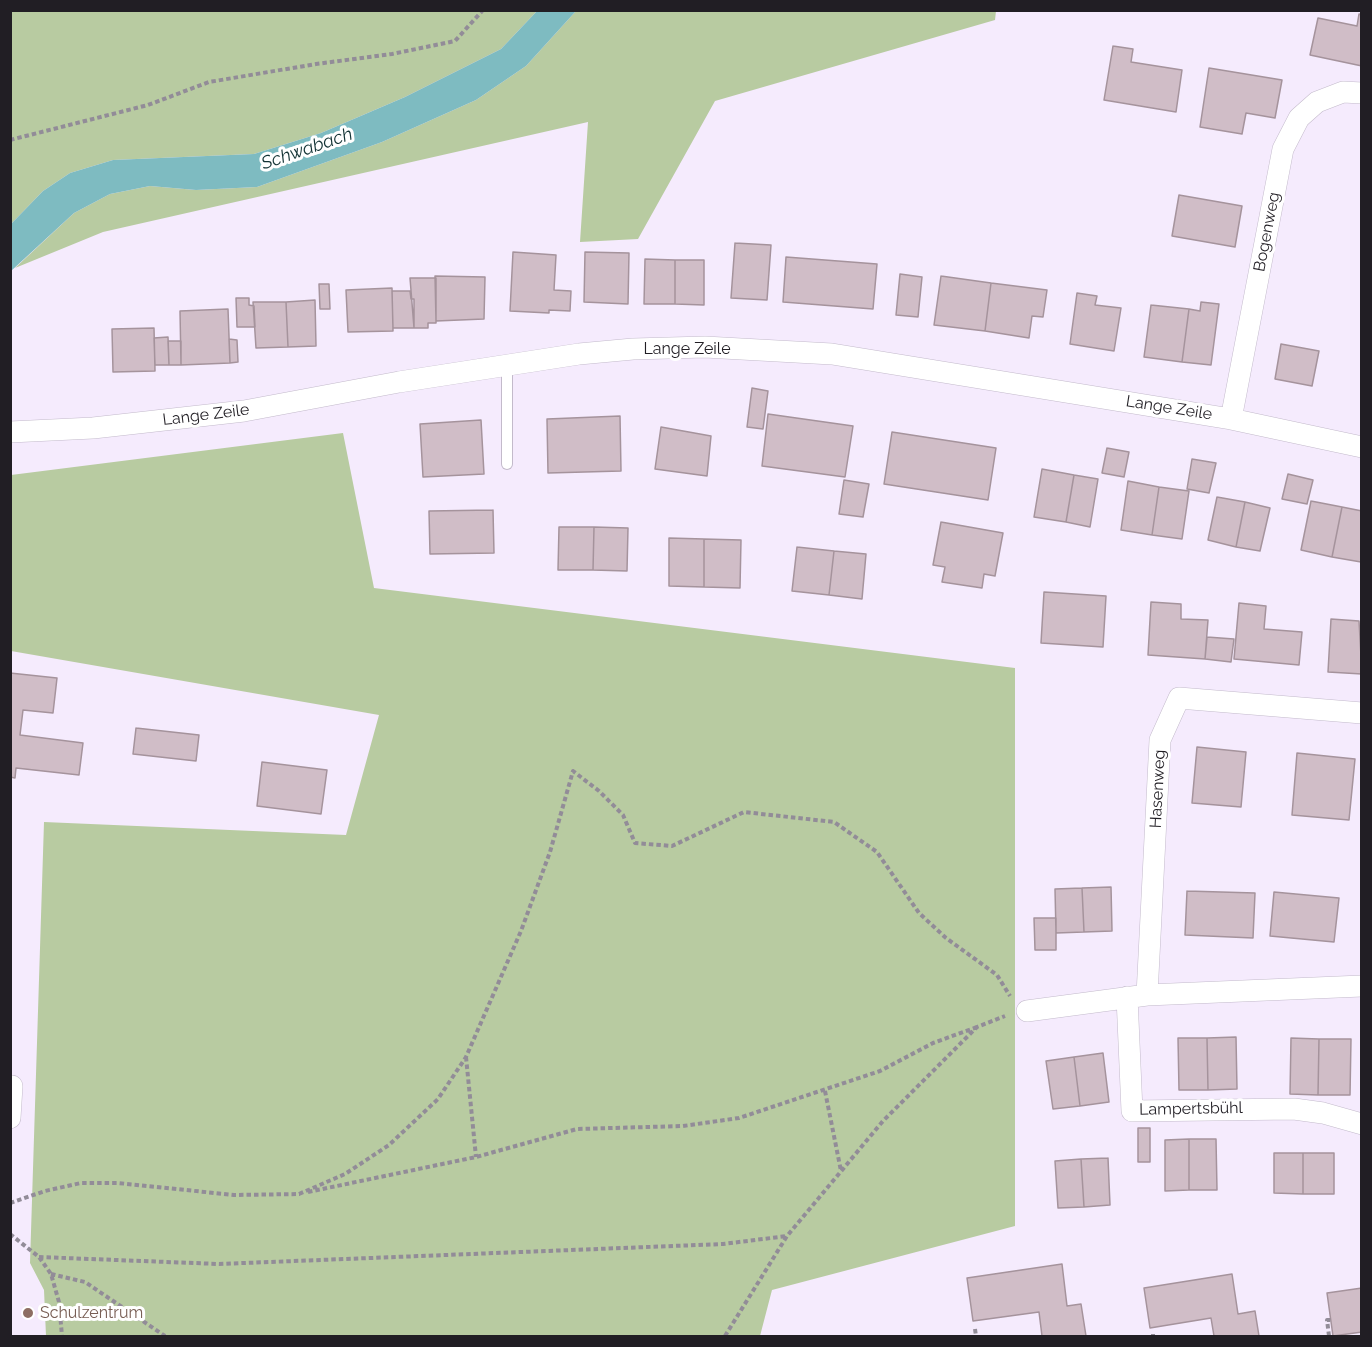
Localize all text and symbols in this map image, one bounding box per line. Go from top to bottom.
water label: Schwabach [259,123,355,175]
street label: Bogenweg [1250,191,1284,273]
street label: Lange Zeile [643,339,731,359]
street label: Lange Zeile [1124,392,1214,424]
street label: Lange Zeile [162,400,250,430]
street label: Hasenweg [1146,749,1170,829]
street label: Lampertsbühl [1139,1098,1243,1120]
place label: Schulzentrum [40,1303,143,1323]
marker: Schulzentrum [21,1306,35,1320]

